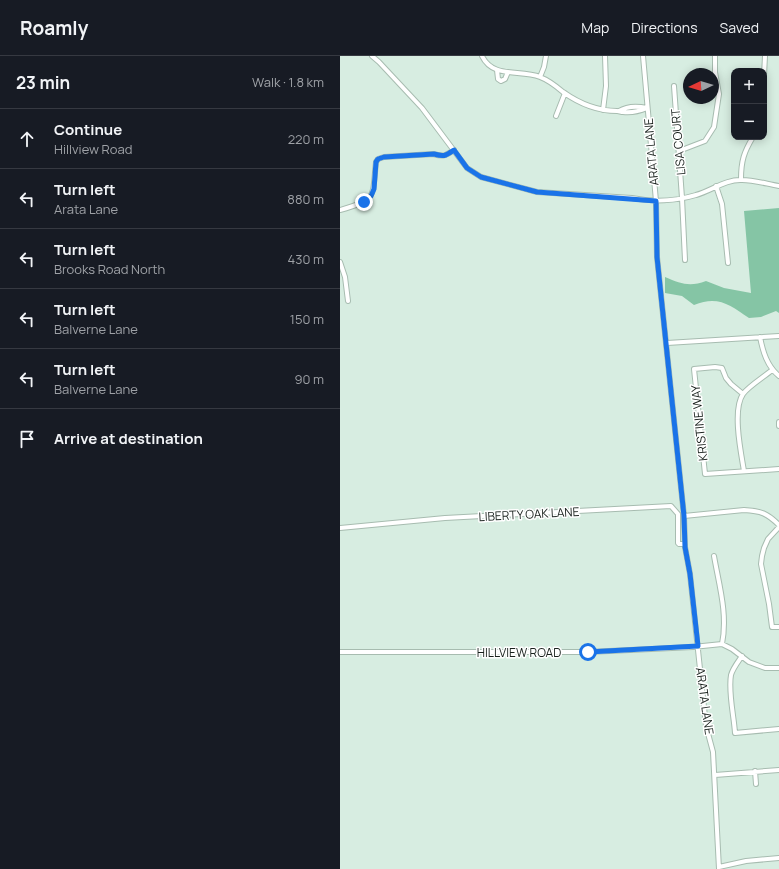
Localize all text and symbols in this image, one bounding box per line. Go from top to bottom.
text: Roamly [20,15,88,41]
text: Map [581,18,609,37]
text: Directions [631,18,698,37]
text: Saved [720,18,759,37]
north arrow [683,68,719,104]
map controls [731,68,767,140]
button: + [731,68,767,104]
text: 23 min [16,71,70,94]
text: Walk · 1.8 km [252,73,324,91]
button: − [731,104,767,140]
street label: LISA COURT [667,107,689,176]
street label: ARATA LANE [640,117,662,186]
text: Continue [54,119,122,140]
icon: ahead [16,128,38,150]
text: 220 m [288,130,324,148]
text: Hillview Road [54,140,132,158]
text: Turn left [54,179,116,200]
icon: left [16,188,38,210]
text: 880 m [287,190,324,208]
route end [355,193,373,211]
text: Arata Lane [54,200,118,218]
text: Turn left [54,239,116,260]
icon: left [16,248,38,270]
text: 430 m [288,250,324,268]
text: Brooks Road North [54,260,165,278]
text: Turn left [54,299,116,320]
icon: left [16,308,38,330]
text: 150 m [290,310,324,328]
text: Balverne Lane [54,320,138,338]
text: Turn left [54,359,116,380]
icon: left [16,368,38,390]
text: 90 m [294,370,324,388]
text: Balverne Lane [54,380,138,398]
street label: KRISTINE WAY [687,384,711,462]
icon: arrive [16,428,38,450]
text: Arrive at destination [54,428,203,449]
street label: LIBERTY OAK LANE [478,503,580,525]
route start [579,643,597,661]
street label: HILLVIEW ROAD [477,644,561,661]
street label: ARATA LANE [692,666,718,736]

